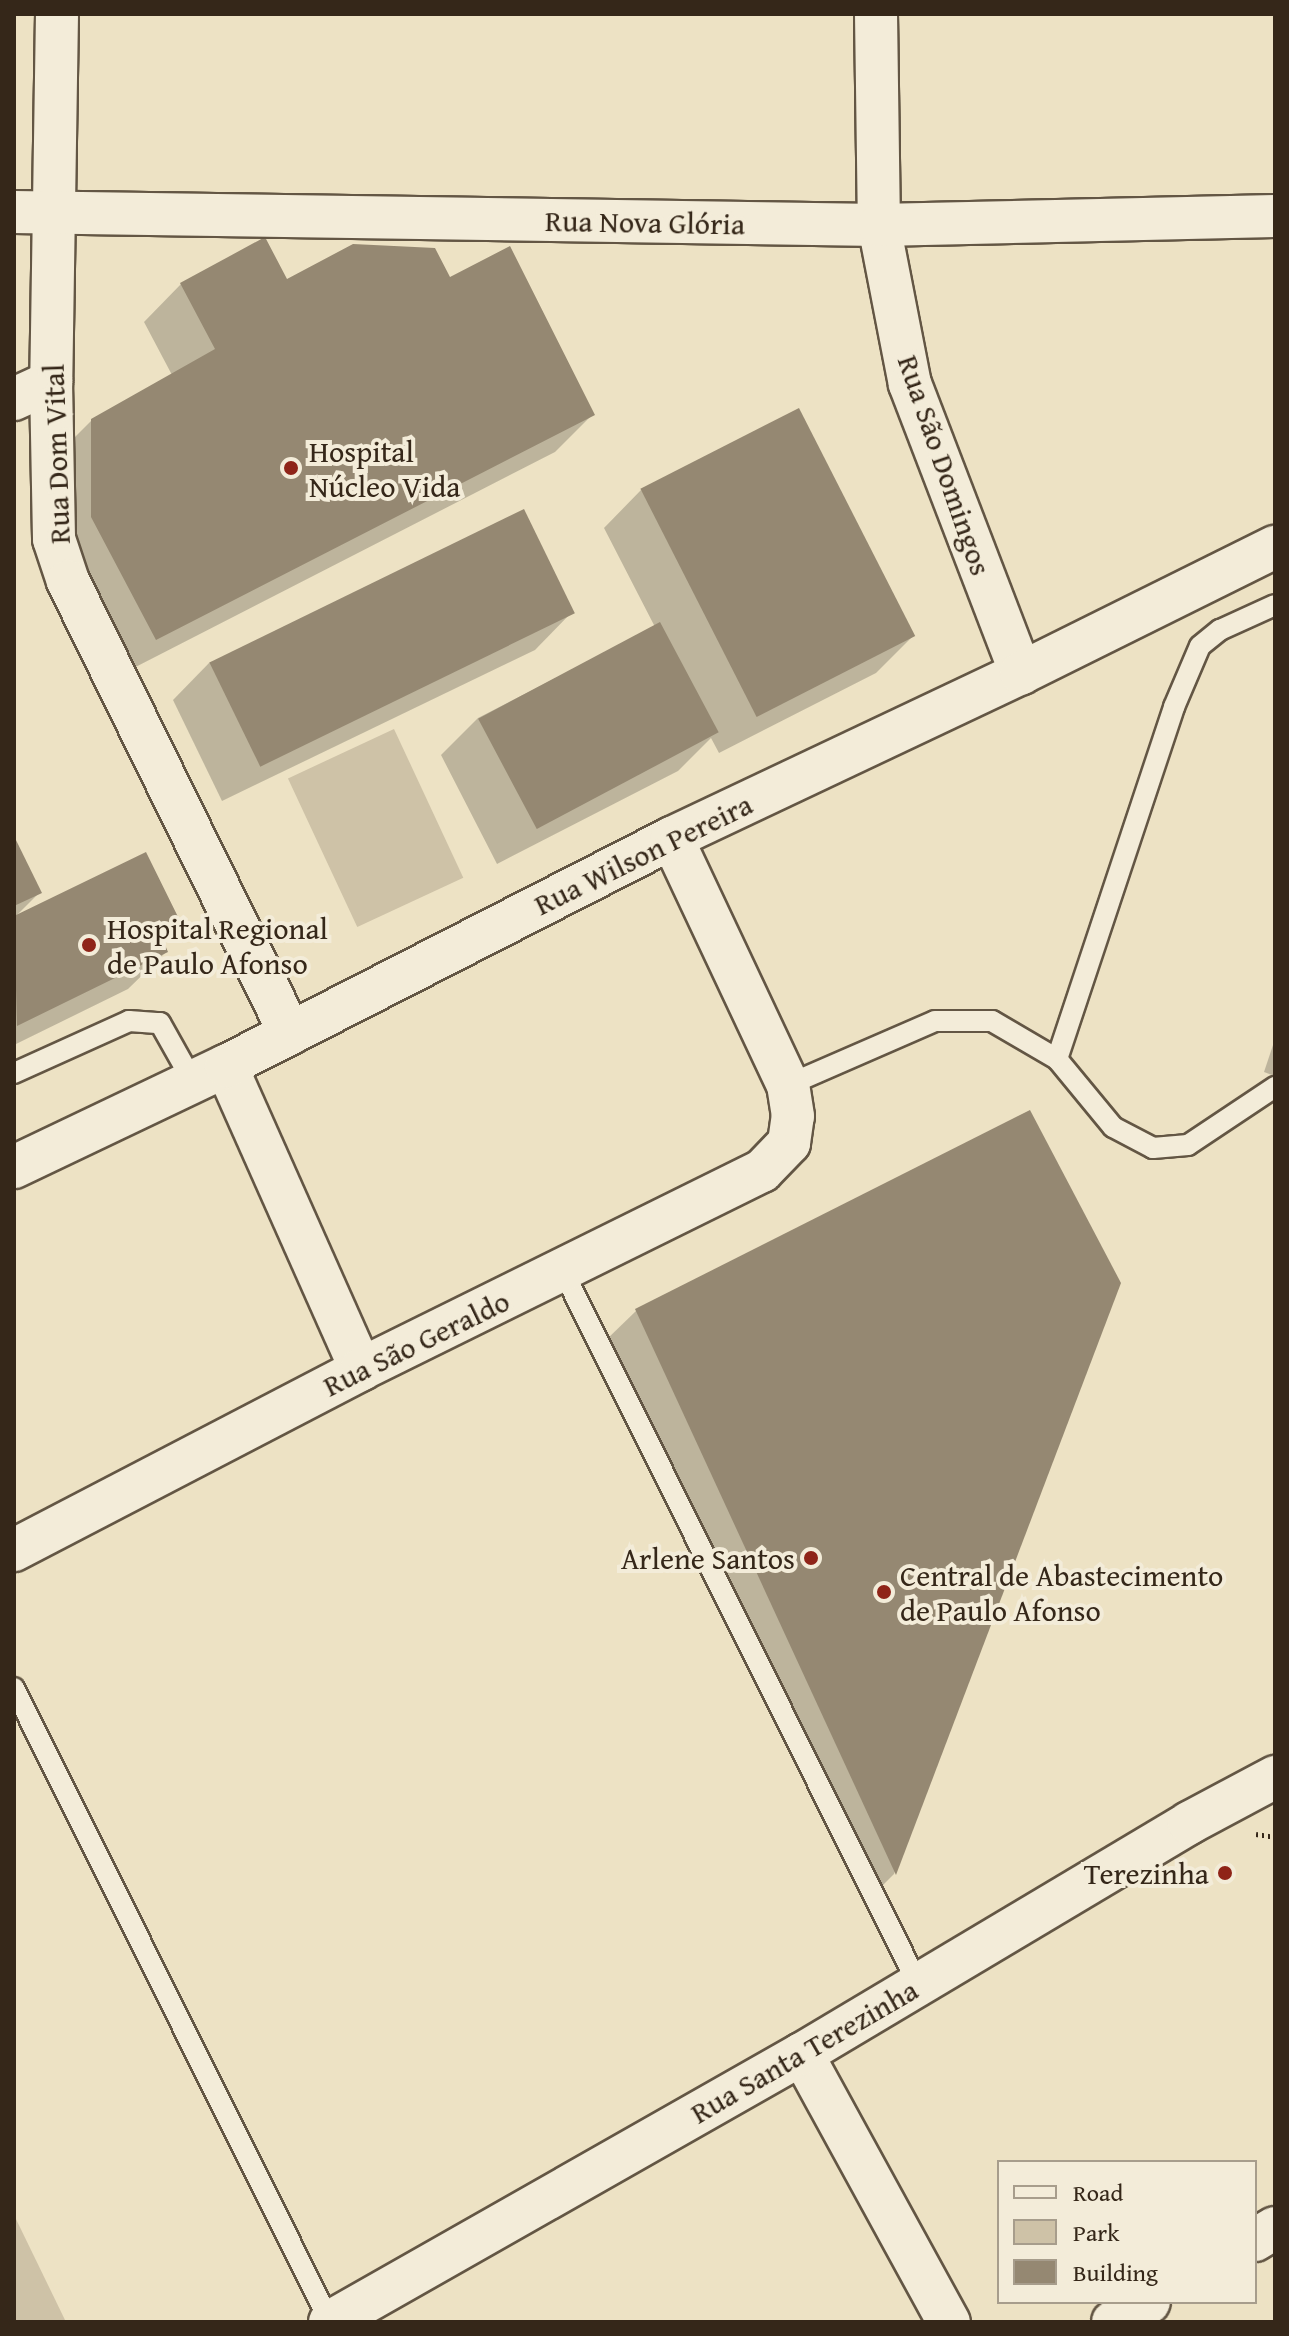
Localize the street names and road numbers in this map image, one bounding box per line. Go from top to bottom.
street label: Rua Nova Glória [545,202,745,242]
street label: Rua São Domingos [890,350,1000,580]
street label: Rua Dom Vital [35,363,77,545]
street label: Rua Wilson Pereira [528,786,758,922]
street label: Rua São Geraldo [317,1282,515,1404]
street label: Rua Santa Terezinha [684,1971,924,2131]

